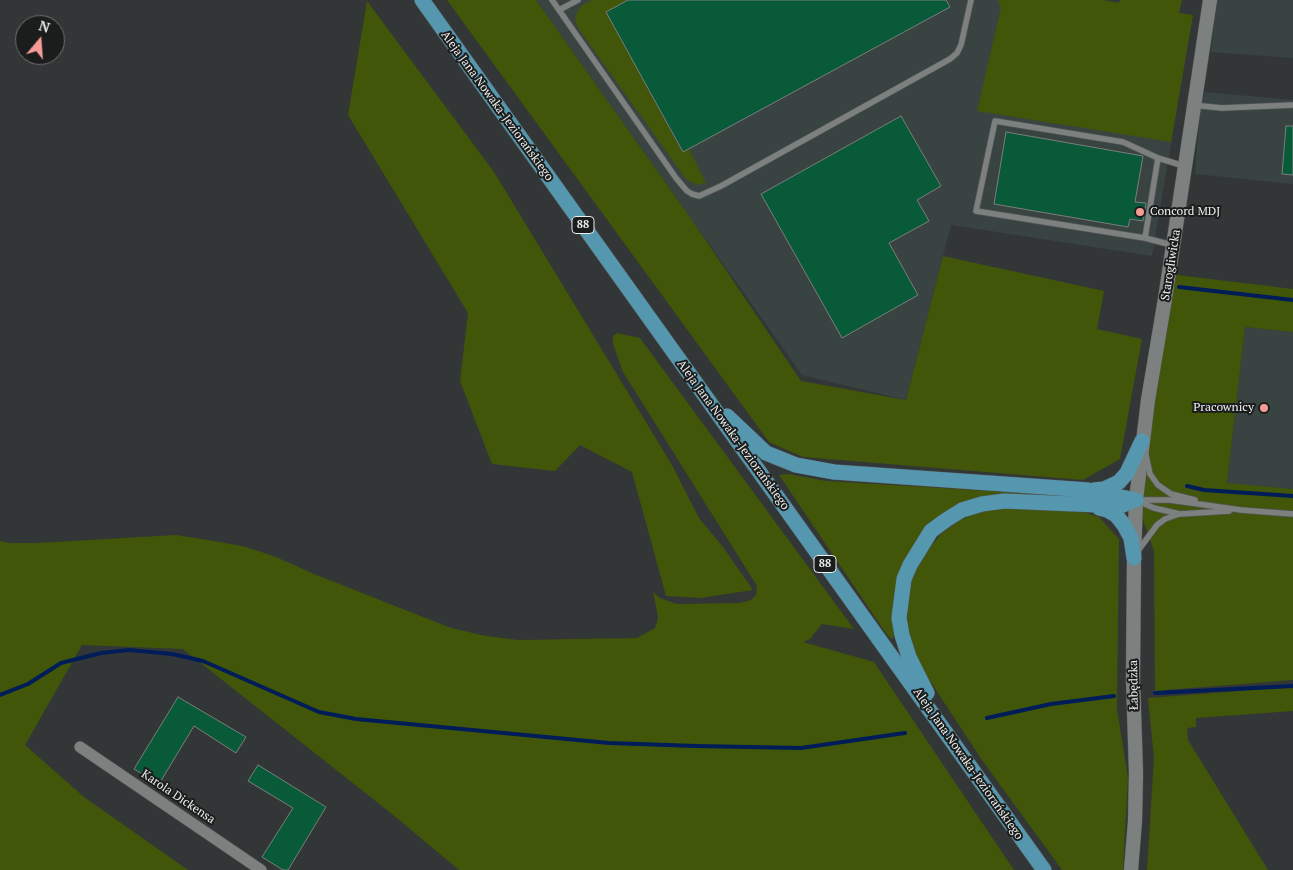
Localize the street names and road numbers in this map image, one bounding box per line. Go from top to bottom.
street label: Aleja Jana Nowaka-Jeziorańskiego [438,28,556,184]
road number: 88 [572,216,594,234]
street label: Starogliwicka [1158,228,1184,302]
street label: Aleja Jana Nowaka-Jeziorańskiego [674,357,792,513]
road number: 88 [814,556,836,572]
street label: Łabędzka [1126,660,1142,710]
street label: Aleja Jana Nowaka-Jeziorańskiego [910,685,1026,843]
street label: Karola Dickensa [138,767,218,827]

